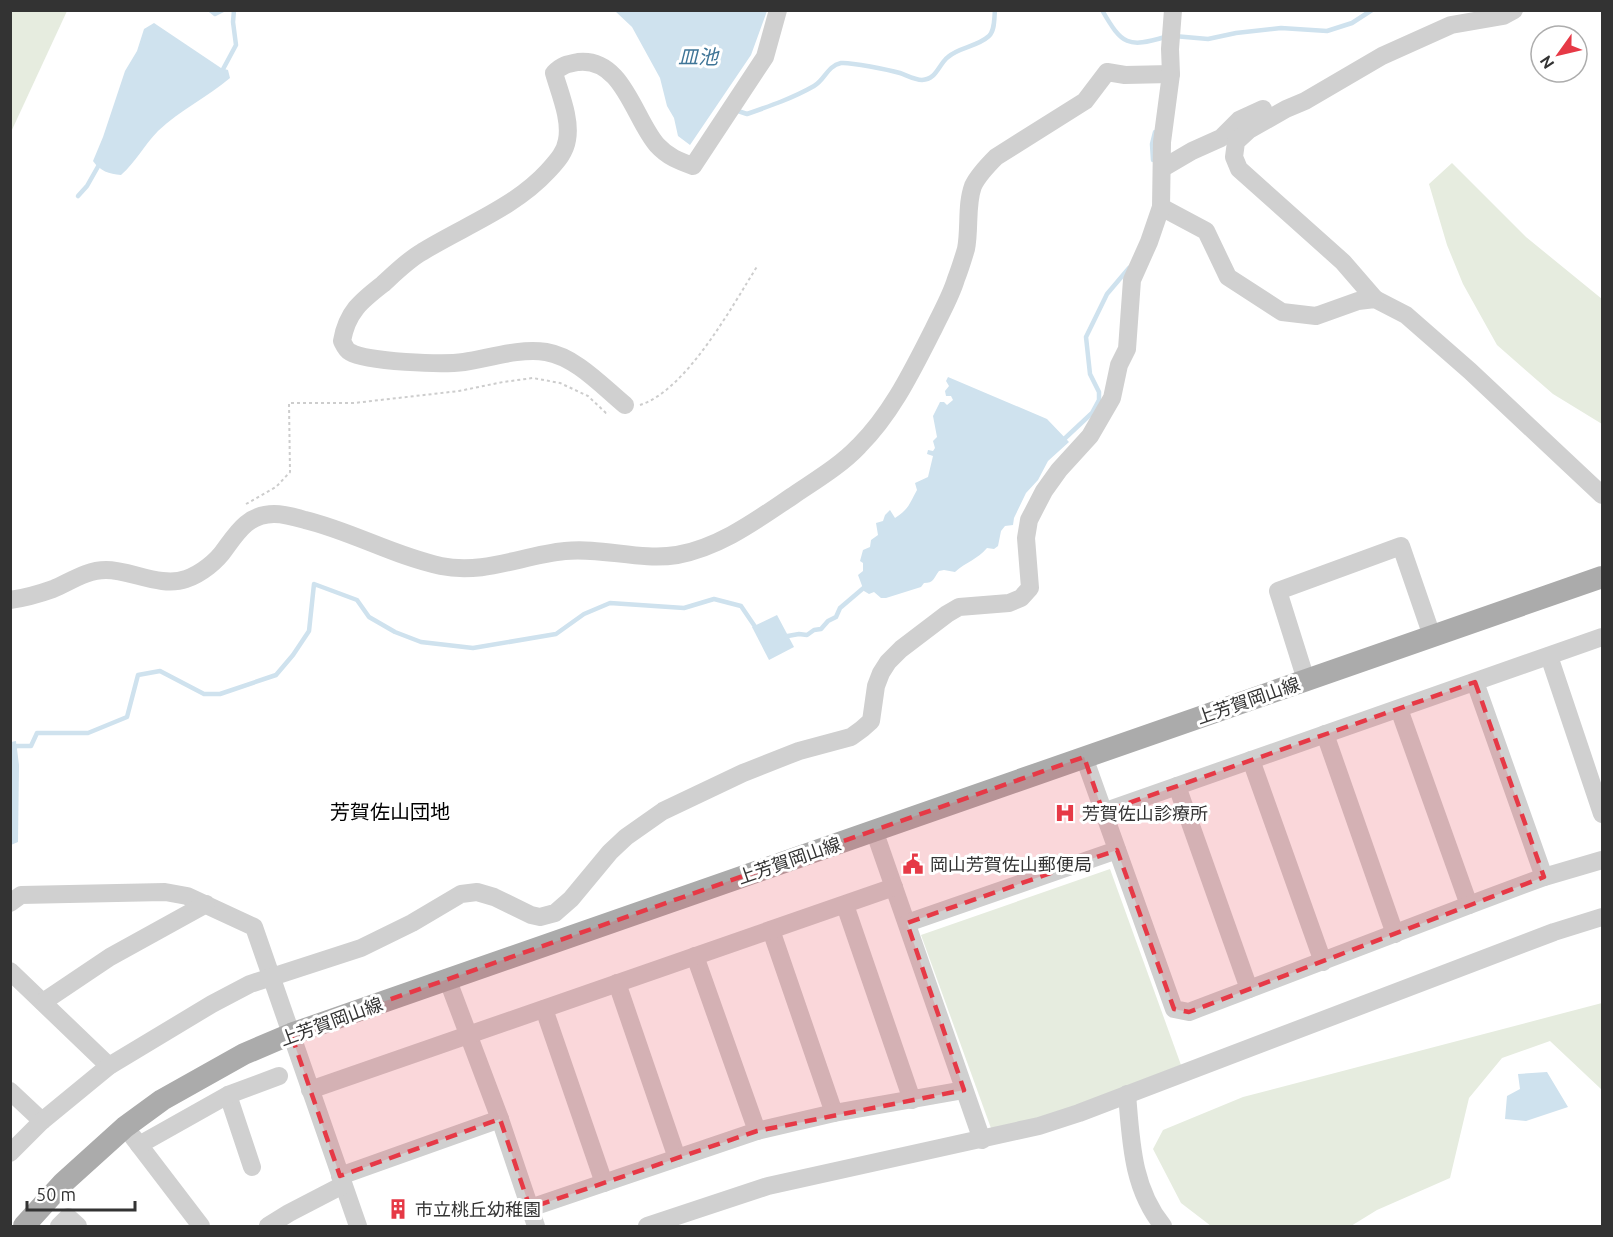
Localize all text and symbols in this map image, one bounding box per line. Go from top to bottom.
north arrow [1529,24,1589,84]
water label: 皿池 [678,45,720,68]
text: N [1536,52,1557,72]
street label: 上芳賀岡山線 [1194,673,1302,727]
district label: 芳賀佐山団地 [330,800,450,823]
hospital icon: 芳賀佐山診療所 [1053,801,1077,825]
place label: 芳賀佐山診療所 [1082,803,1208,823]
street label: 上芳賀岡山線 [735,833,843,887]
public building icon: 岡山芳賀佐山郵便局 [901,852,925,876]
place label: 岡山芳賀佐山郵便局 [930,854,1092,874]
street label: 上芳賀岡山線 [277,993,385,1049]
scale bar [27,1174,135,1212]
text: 50 m [36,1184,76,1204]
building icon: 市立桃丘幼稚園 [386,1197,410,1221]
place label: 市立桃丘幼稚園 [415,1199,541,1219]

